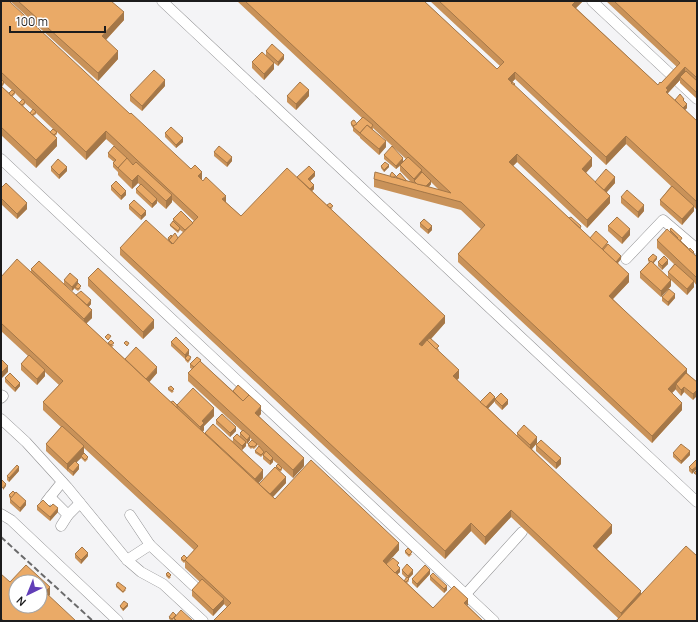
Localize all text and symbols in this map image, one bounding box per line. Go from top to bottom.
scale bar [10,8,105,34]
text: 100 m [16,13,48,30]
north arrow [8,574,48,614]
text: N [13,593,29,610]

